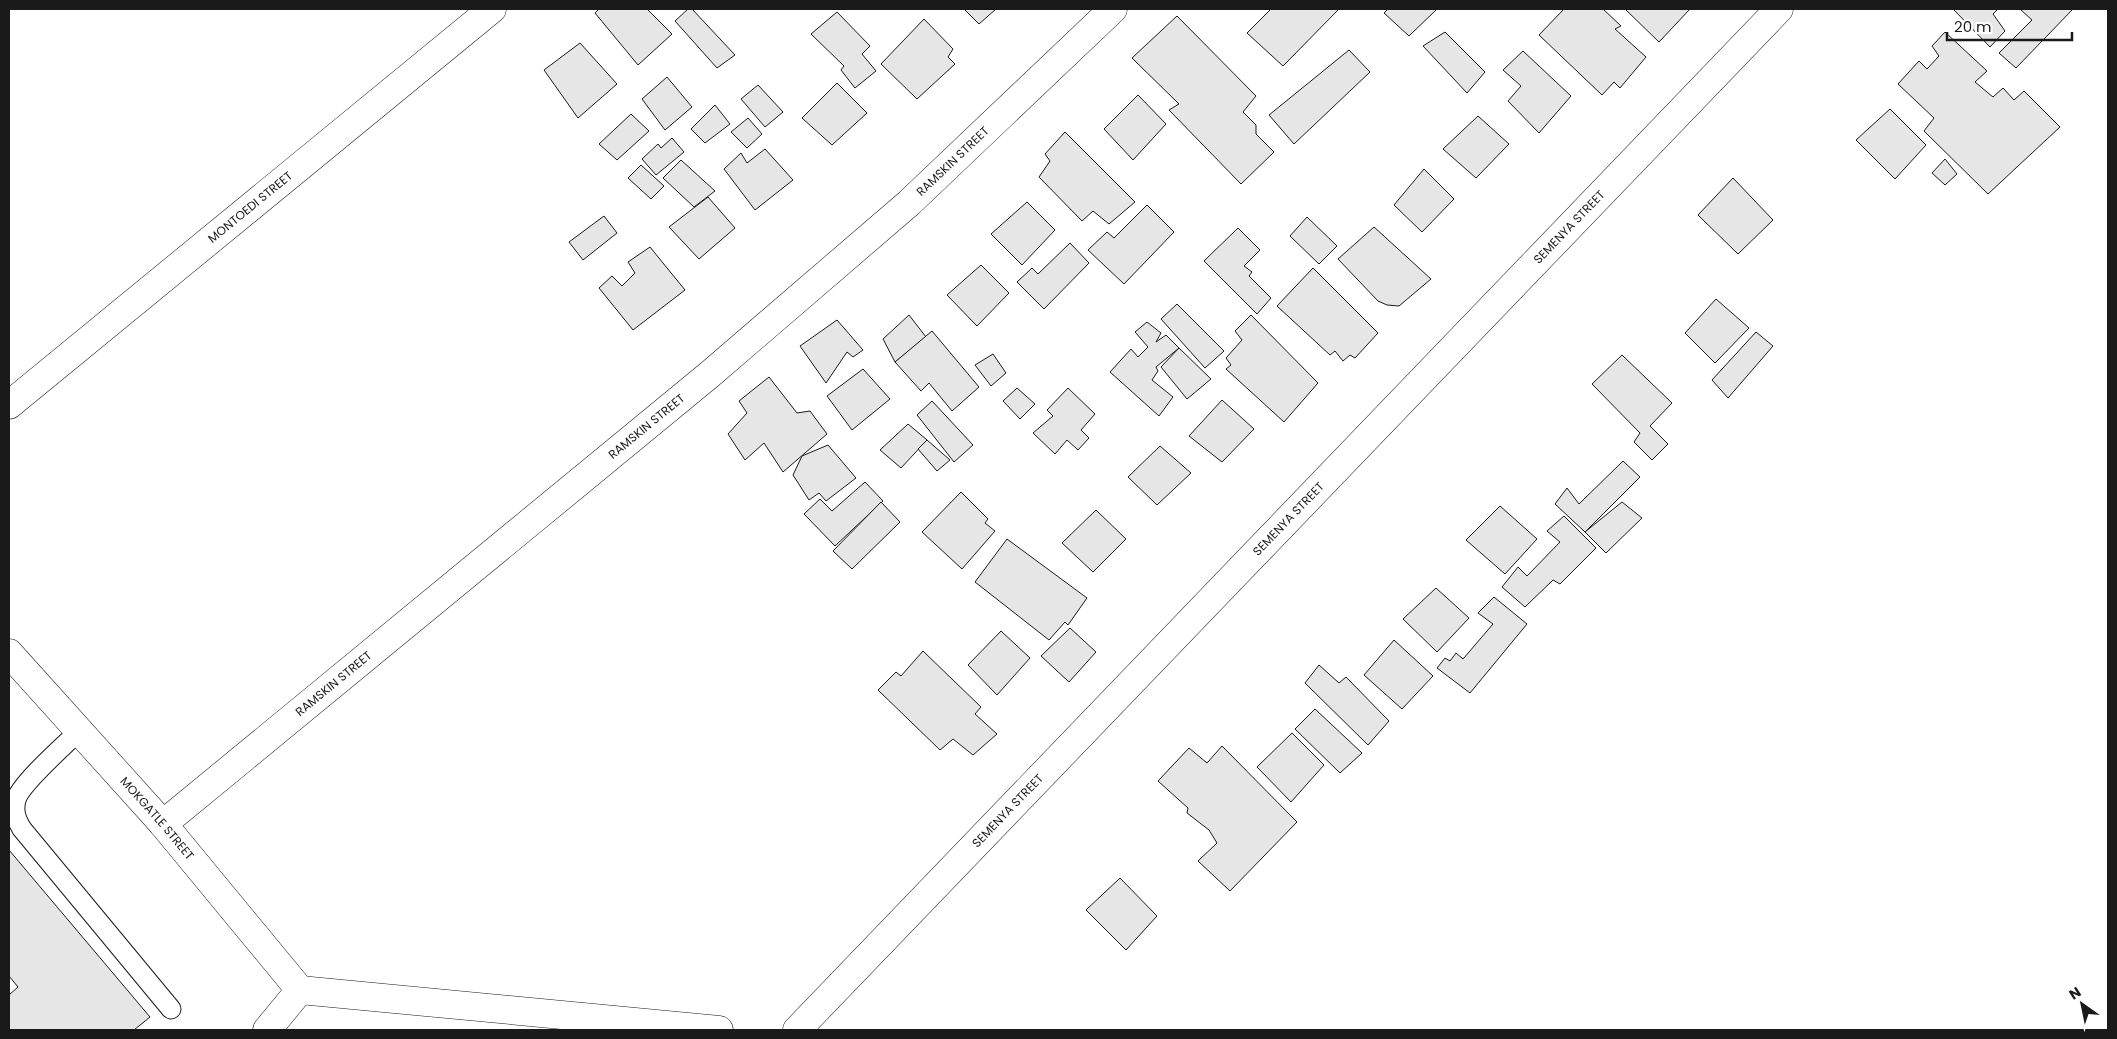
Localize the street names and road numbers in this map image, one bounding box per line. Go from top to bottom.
street label: RAMSKIN STREET [912,122,993,200]
street label: MONTOEDI STREET [204,167,296,247]
street label: SEMENYA STREET [1529,186,1609,267]
street label: RAMSKIN STREET [604,389,688,462]
street label: SEMENYA STREET [1249,478,1328,559]
street label: RAMSKIN STREET [292,646,376,720]
street label: SEMENYA STREET [968,770,1047,851]
street label: MOKGATLE STREET [116,773,199,864]

